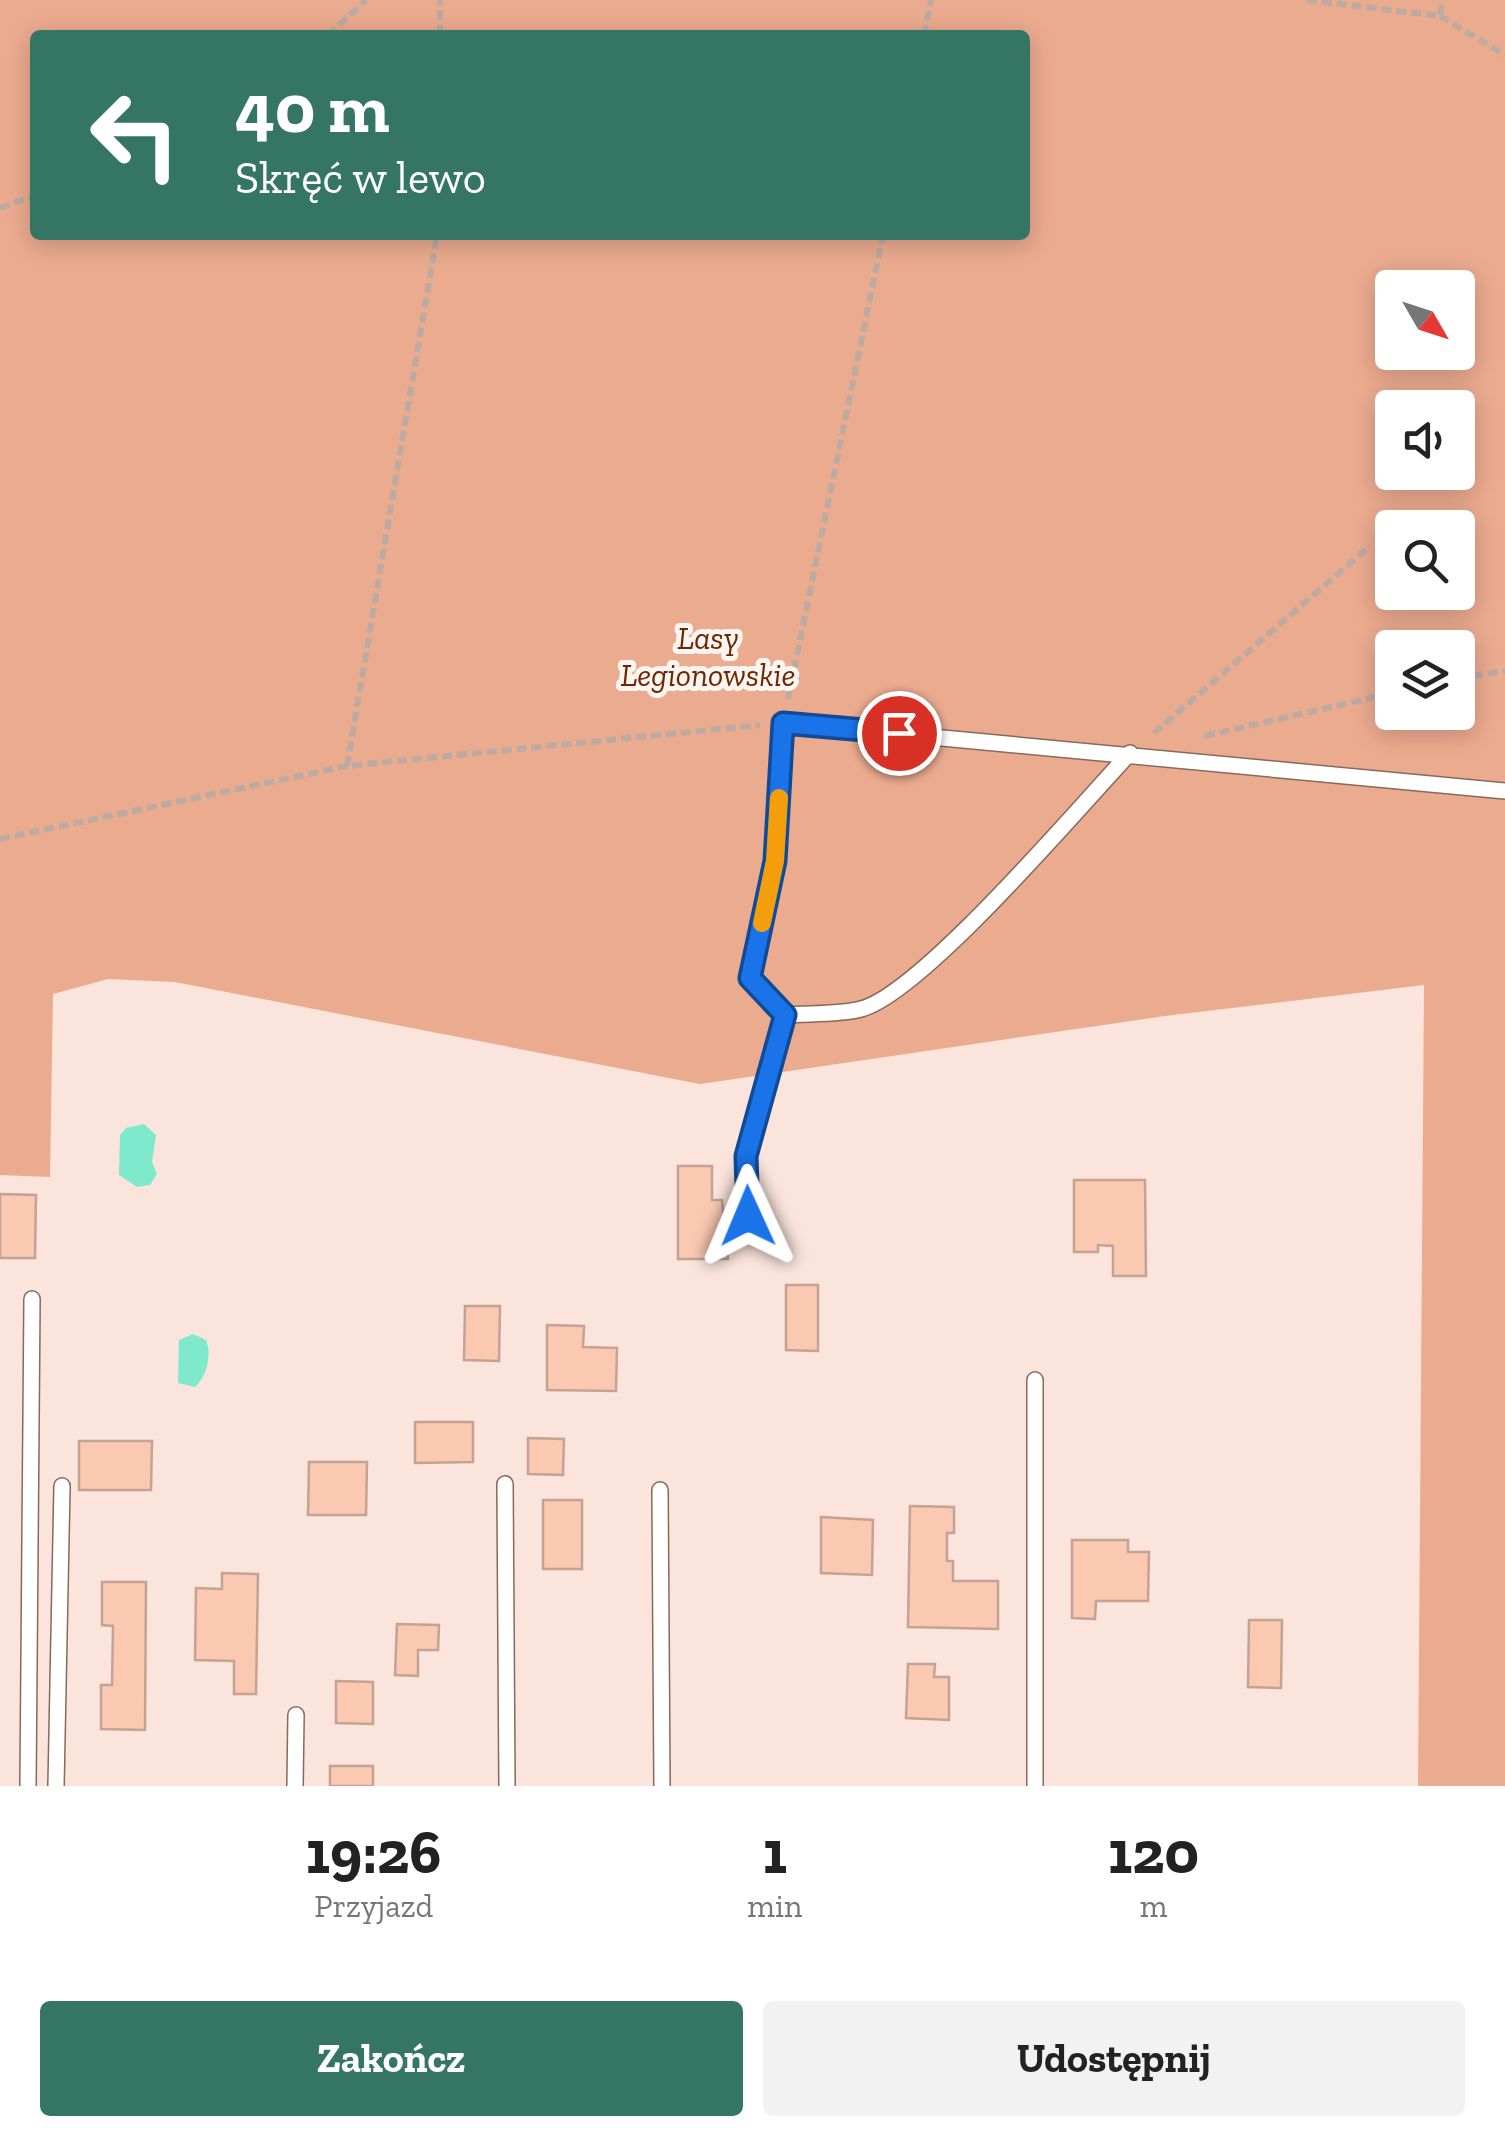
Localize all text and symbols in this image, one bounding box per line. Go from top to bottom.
text: 40 m [235,66,390,150]
icon: left [70,70,200,200]
text: Skręć w lewo [235,151,486,205]
north arrow [1375,270,1475,370]
map controls [1375,270,1475,730]
button: sound [1375,390,1475,490]
button: search [1375,510,1475,610]
park label: Lasy Legionowskie [620,619,796,694]
button: layers [1375,630,1475,730]
pin [857,691,942,776]
icon: arrive [872,706,927,761]
position arrow [696,1164,800,1268]
text: 19:26 [306,1816,441,1888]
text: 1 [763,1816,787,1888]
text: 120 [1108,1816,1199,1888]
text: Przyjazd [314,1887,433,1925]
text: min [747,1887,802,1925]
text: m [1140,1887,1167,1925]
button: Zakończ [40,2001,743,2116]
button: Udostępnij [763,2001,1465,2116]

